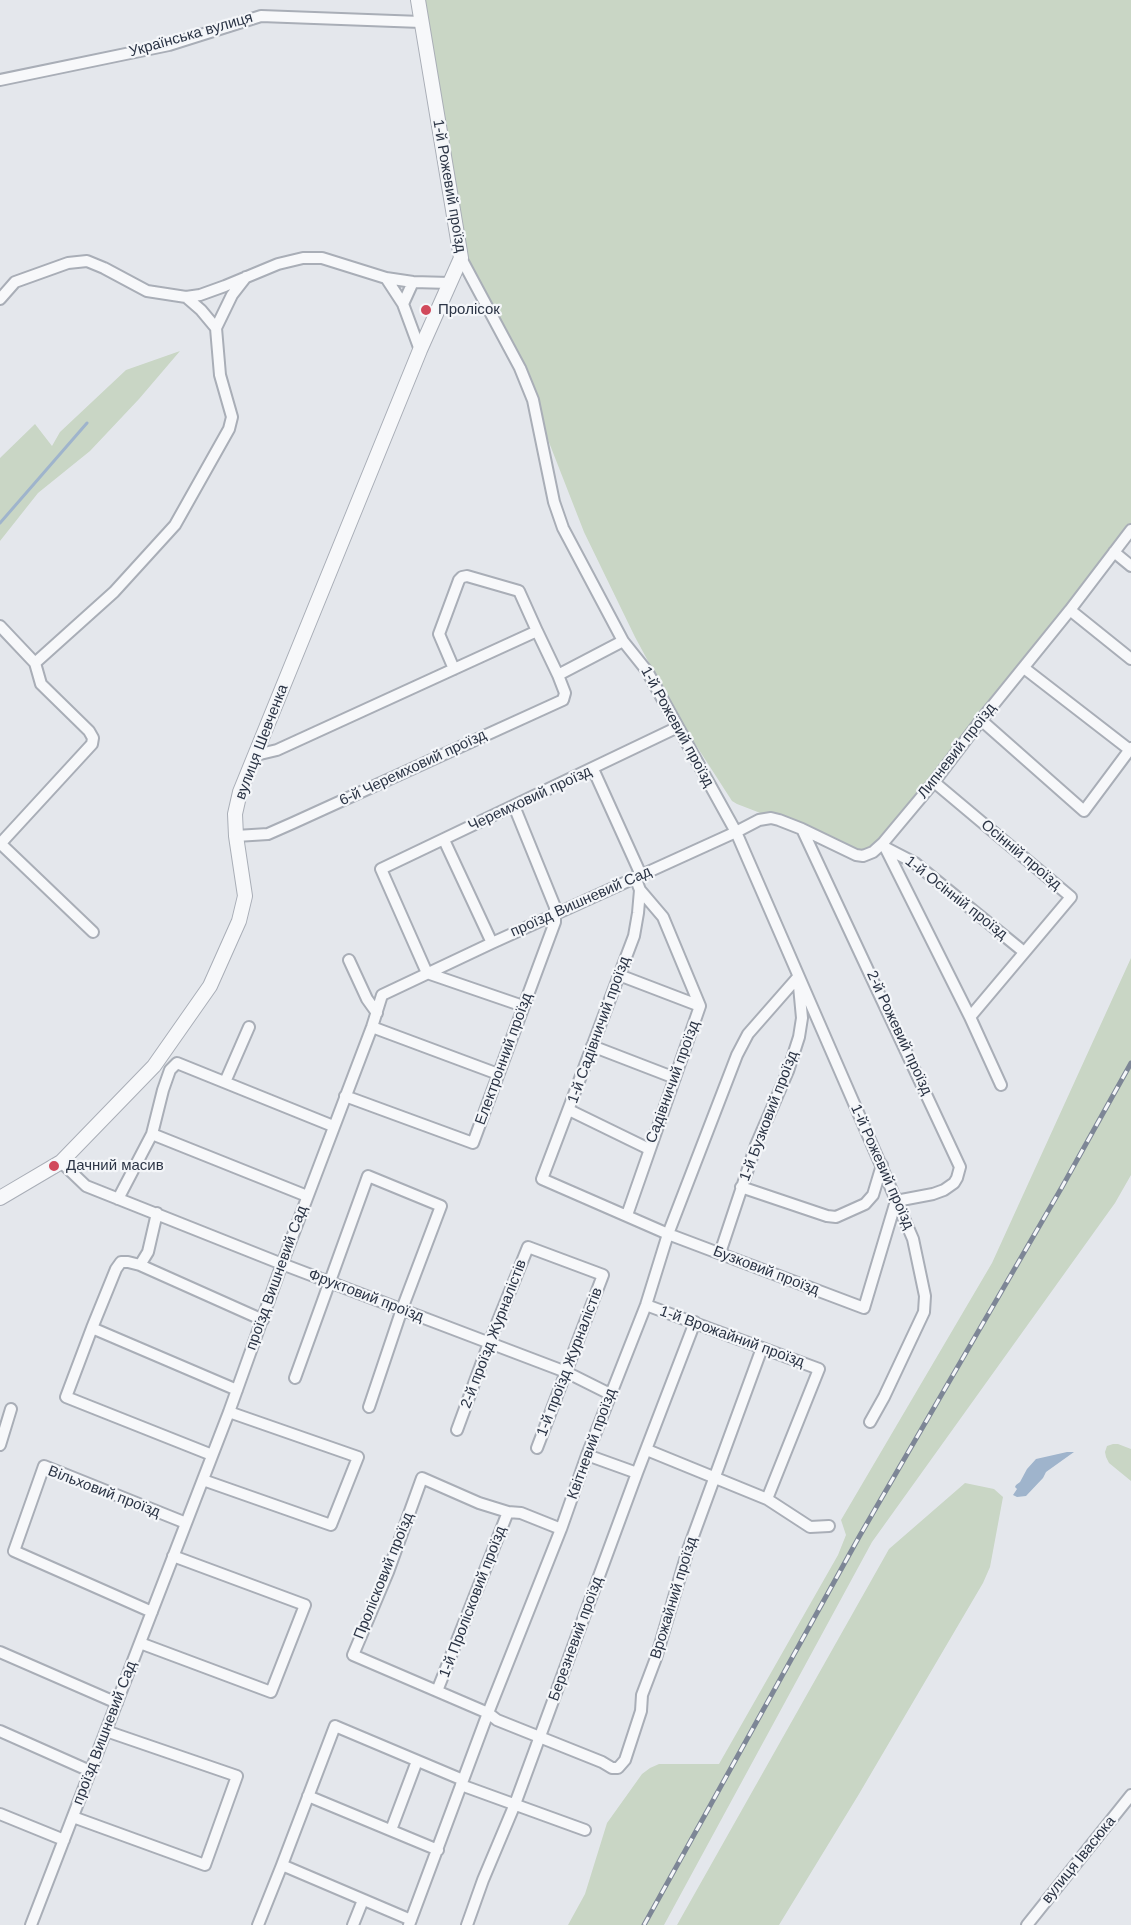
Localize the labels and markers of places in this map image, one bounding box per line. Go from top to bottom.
place label: Пролісок [438,301,500,319]
marker: Пролісок [419,303,433,317]
place label: Дачний масив [66,1157,164,1175]
marker: Дачний масив [47,1159,61,1173]

